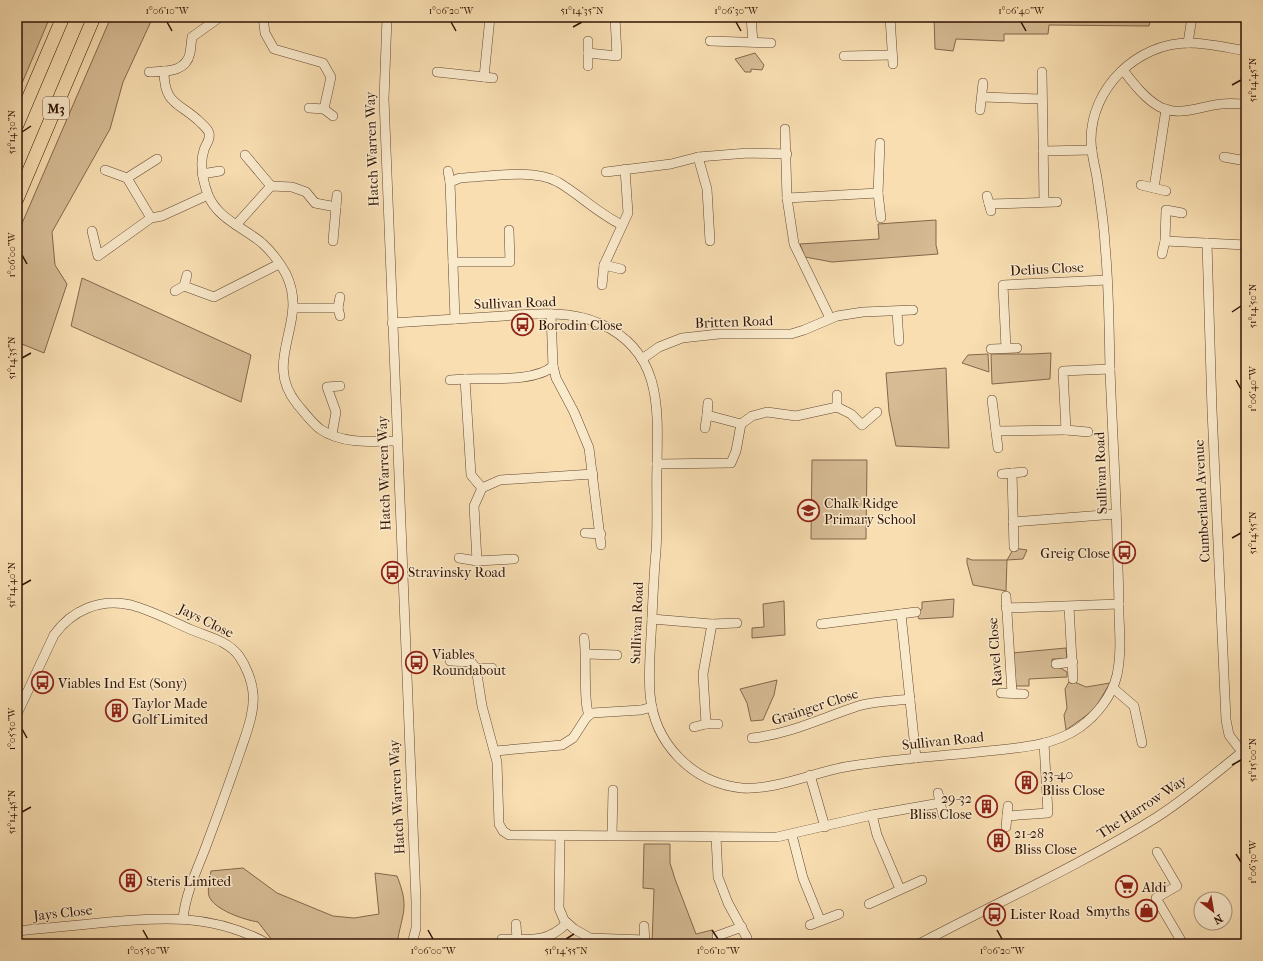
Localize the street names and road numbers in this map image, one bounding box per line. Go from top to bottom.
street label: Hatch Warren Way [361,91,383,207]
road number: M3 [43,97,69,119]
street label: Delius Close [1010,259,1084,279]
street label: Sullivan Road [474,293,557,313]
street label: Britten Road [695,312,774,332]
street label: Hatch Warren Way [373,415,395,531]
street label: Sullivan Road [1091,431,1111,514]
street label: Cumberland Avenue [1190,439,1214,563]
street label: Sullivan Road [627,581,647,664]
street label: Jays Close [175,600,236,642]
street label: Ravel Close [984,617,1006,687]
street label: Grainger Close [769,685,861,729]
street label: Sullivan Road [901,728,985,754]
street label: Hatch Warren Way [385,739,409,855]
street label: The Harrow Way [1094,771,1191,842]
street label: Jays Close [32,901,93,925]

